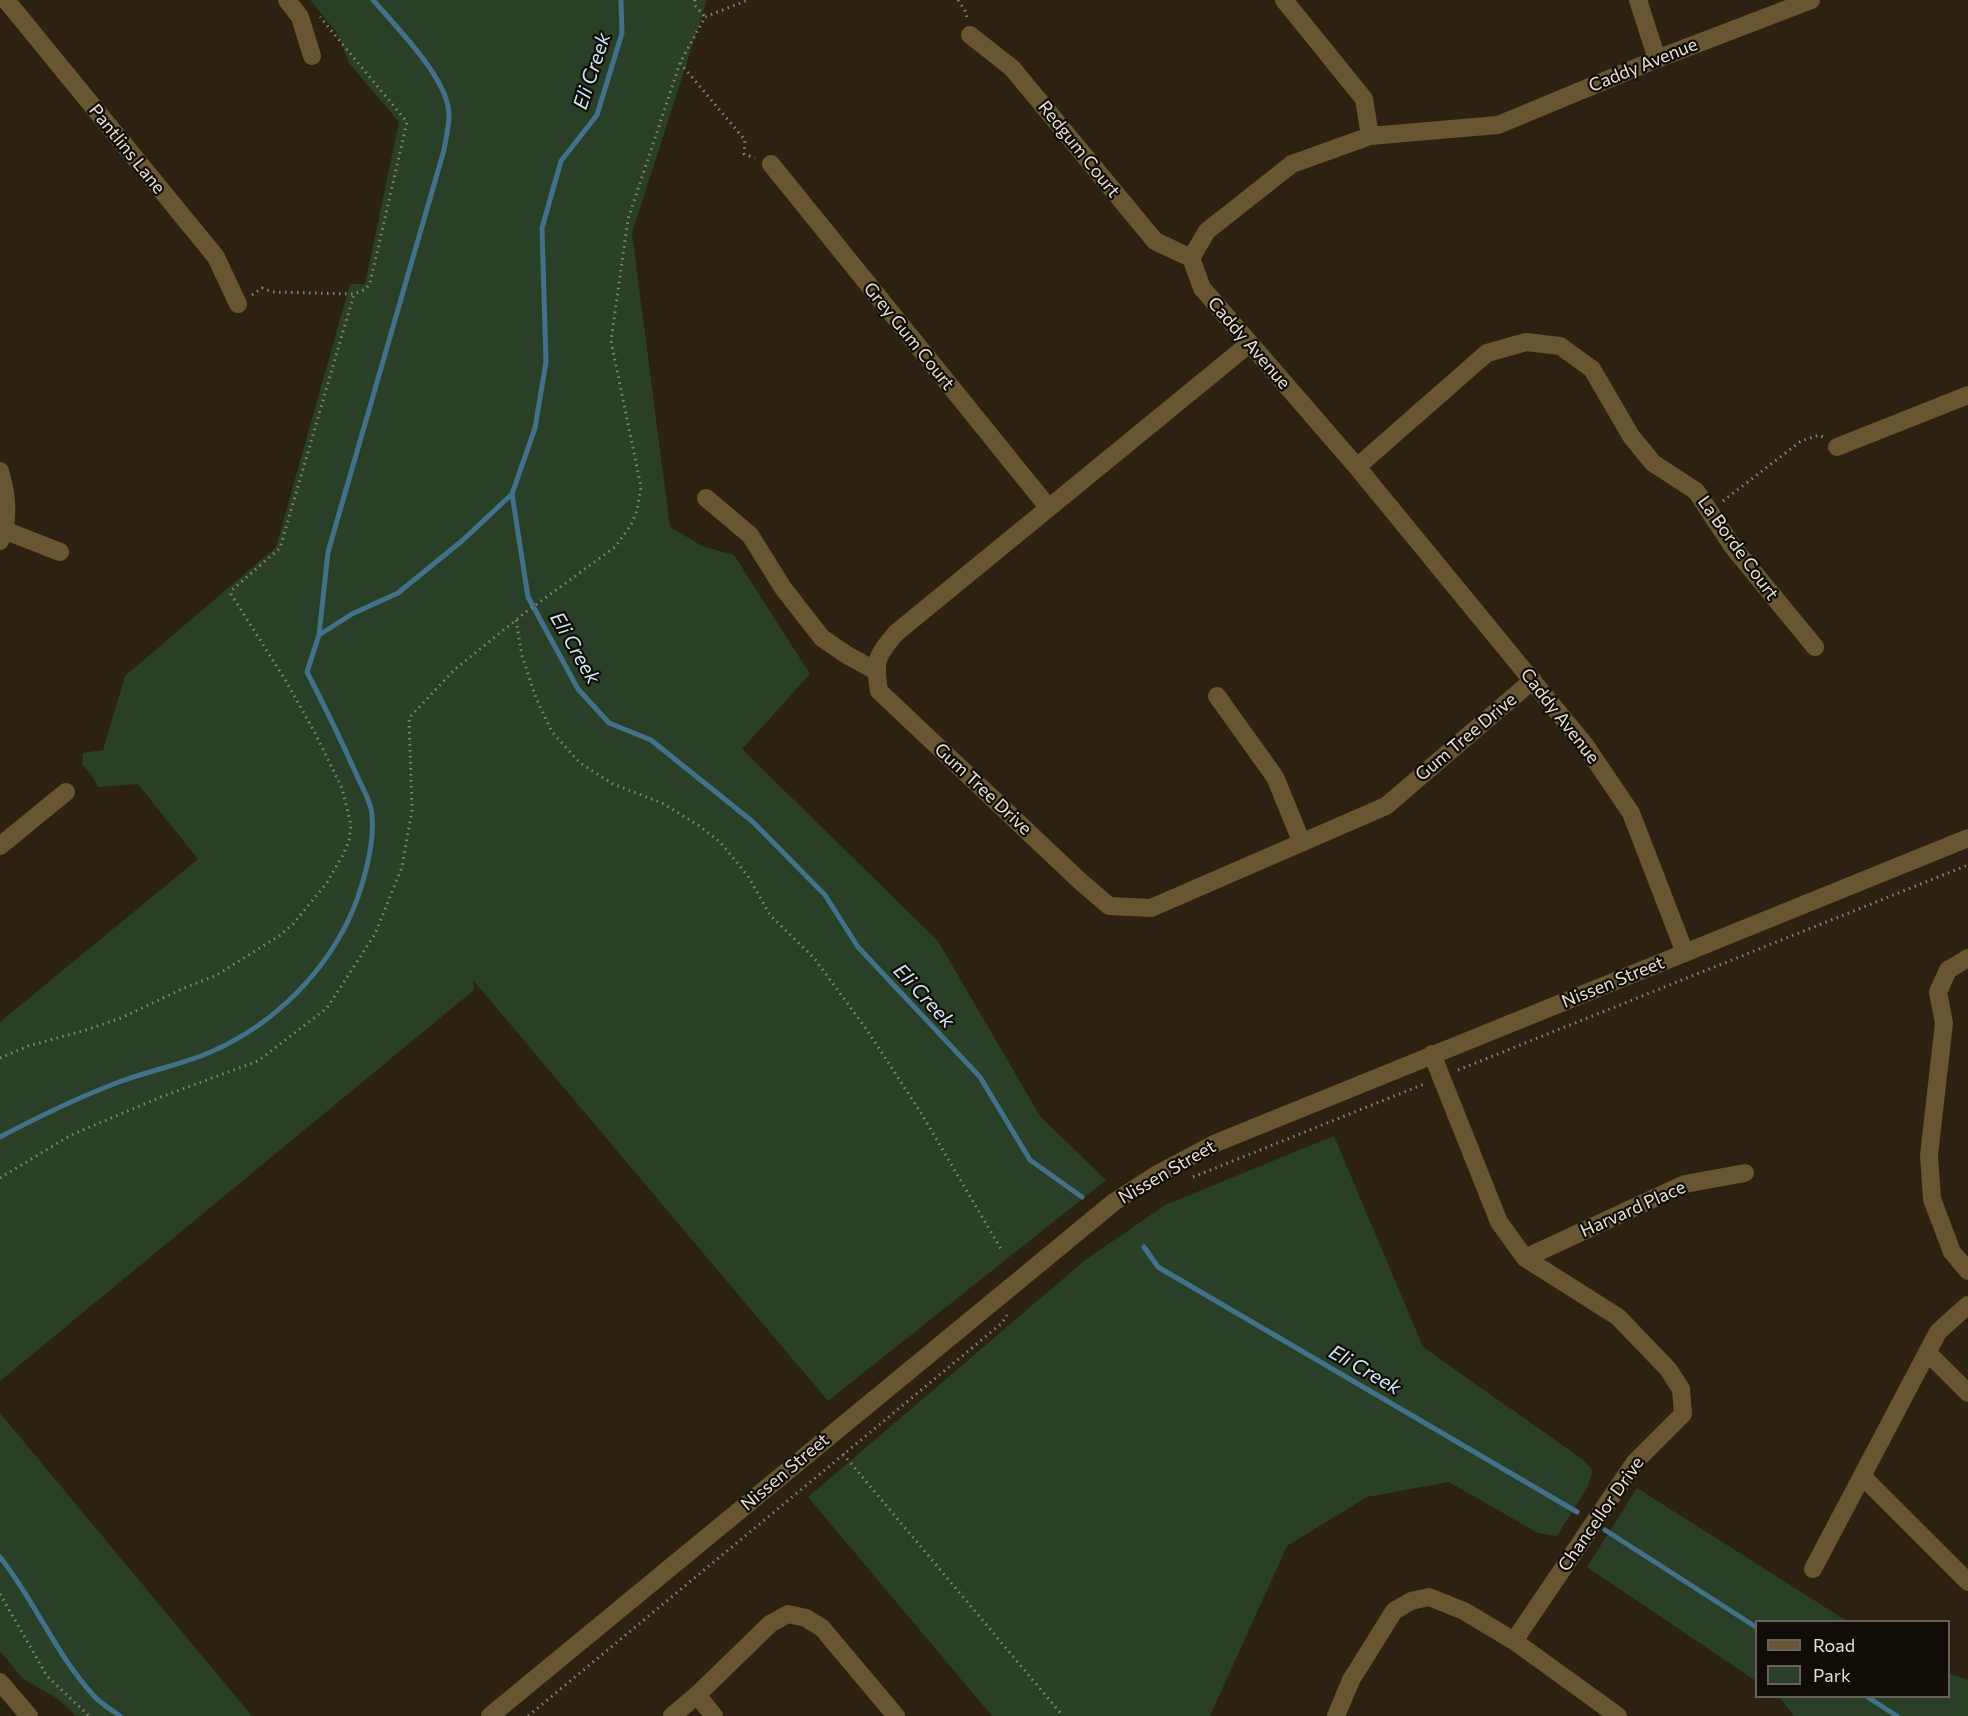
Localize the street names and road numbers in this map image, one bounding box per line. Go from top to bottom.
street label: Caddy Avenue [1586,33,1700,97]
street label: Redgum Court [1033,96,1125,202]
street label: Pantlins Lane [84,100,170,198]
street label: Grey Gum Court [859,278,959,394]
street label: Caddy Avenue [1203,292,1295,394]
street label: La Borde Court [1693,492,1783,604]
street label: Caddy Avenue [1516,664,1604,768]
street label: Gum Tree Drive [1411,688,1521,786]
street label: Gum Tree Drive [930,738,1036,840]
street label: Nissen Street [1559,952,1667,1012]
street label: Nissen Street [1115,1135,1219,1209]
street label: Harvard Place [1577,1176,1689,1242]
street label: Nissen Street [736,1429,834,1515]
street label: Chancellor Drive [1553,1453,1649,1575]

